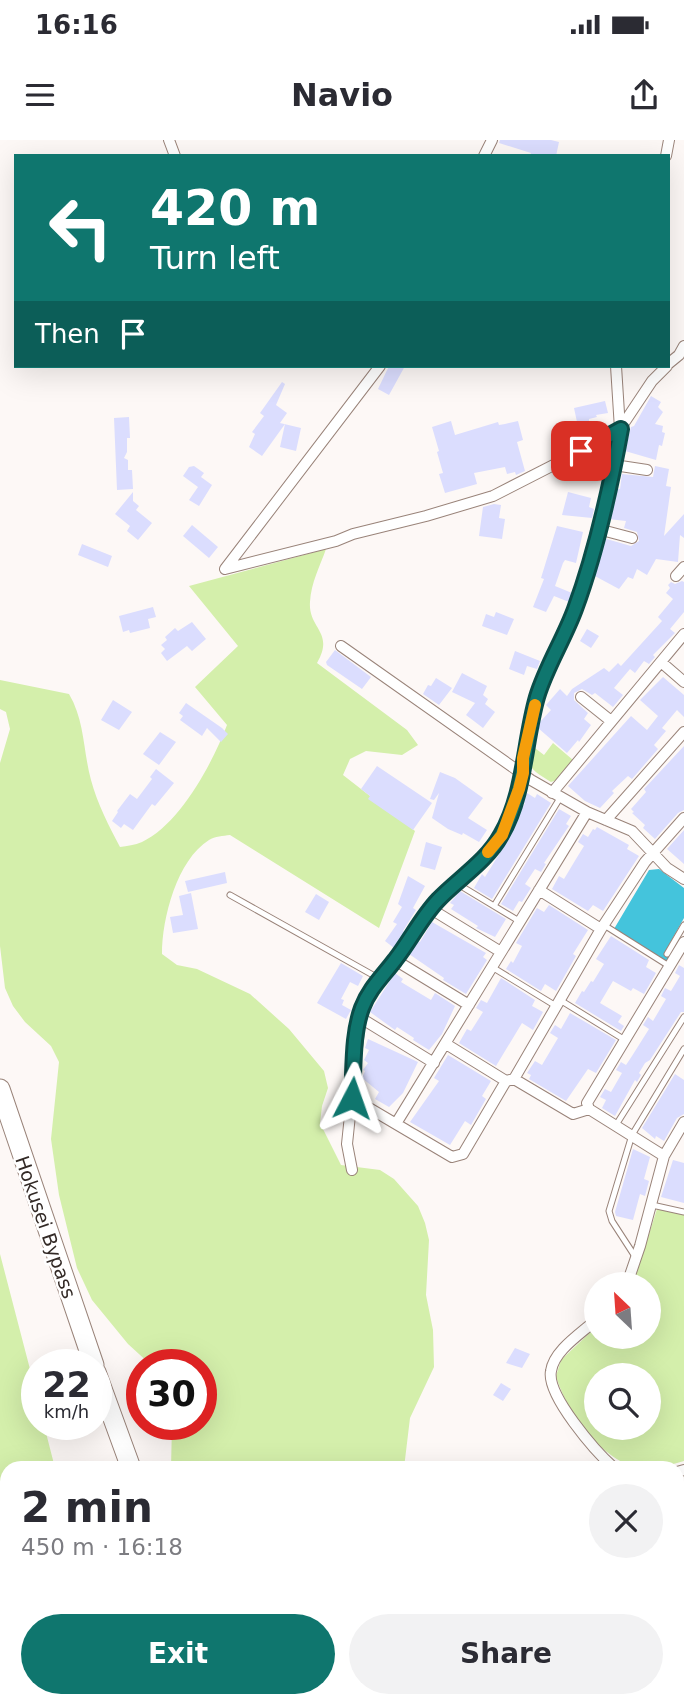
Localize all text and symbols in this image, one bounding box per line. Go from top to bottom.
text: 16:16 [35,10,118,40]
icon: menu [21,76,59,114]
text: Navio [291,76,393,114]
icon: share [625,76,663,114]
text: 420 m [150,180,320,237]
icon: left [35,182,126,273]
text: Turn left [150,239,280,277]
icon: arrive [114,315,152,353]
text: Then [35,319,100,349]
pin [551,421,611,481]
icon: arrive [562,432,600,470]
position arrow [315,1061,389,1135]
street label: Hokusei Bypass [11,1153,81,1301]
north arrow [584,1272,662,1349]
map controls [584,1272,661,1440]
speed limit sign: 30 [126,1349,217,1440]
button: search [584,1363,661,1440]
text: 22 [42,1365,91,1405]
text: km/h [44,1401,89,1422]
text: 2 min [21,1483,153,1532]
button: close [589,1484,663,1558]
text: 450 m · 16:18 [21,1534,183,1560]
button: Exit [21,1614,335,1694]
button: Share [349,1614,663,1694]

